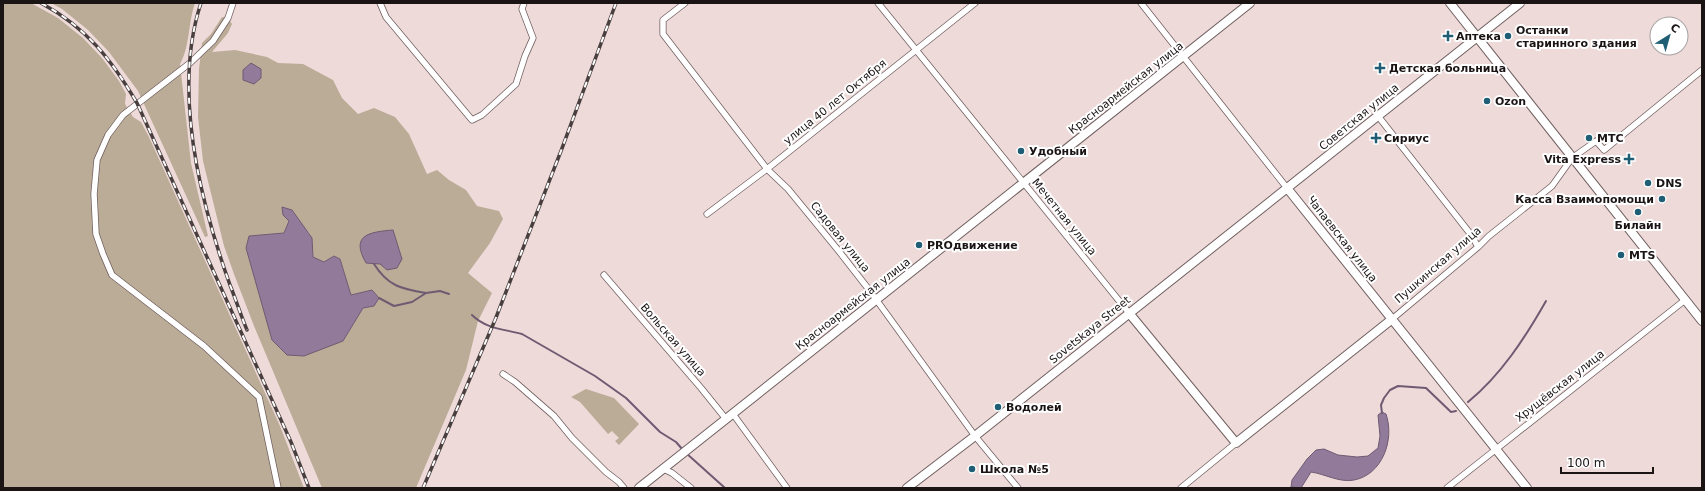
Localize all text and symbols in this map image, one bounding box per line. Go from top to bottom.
north arrow [1649,16,1689,56]
text: С [1668,21,1682,36]
place label: Останки старинного здания [1516,24,1637,50]
place label: Аптека [1456,30,1501,43]
marker: Аптека [1443,31,1453,41]
marker: Останки старинного здания [1503,31,1513,41]
street label: Красноармейская улица [1066,39,1186,137]
street label: улица 40 лет Октября [781,57,889,147]
marker: Детская больница [1374,62,1386,74]
place label: Детская больница [1389,62,1506,75]
street label: Советская улица [1317,81,1401,153]
place label: Ozon [1495,95,1526,108]
marker: Ozon [1482,96,1492,106]
place label: Сириус [1384,132,1429,145]
place label: МТС [1597,132,1624,145]
marker: Сириус [1371,133,1381,143]
marker: МТС [1584,133,1594,143]
place label: Удобный [1029,145,1087,158]
marker: Удобный [1016,146,1026,156]
place label: Vita Express [1544,153,1621,166]
marker: Vita Express [1624,154,1634,164]
street label: Мечетная улица [1029,176,1099,258]
place label: DNS [1656,177,1682,190]
marker: DNS [1643,178,1653,188]
street label: Чапаевская улица [1304,193,1380,285]
place label: Касса Взаимопомощи [1515,193,1654,206]
marker: Касса Взаимопомощи [1657,194,1667,204]
street label: Садовая улица [808,199,872,275]
marker: Билайн [1633,207,1643,217]
place label: Билайн [1615,219,1661,232]
street label: Пушкинская улица [1392,224,1484,306]
place label: PROдвижение [927,239,1018,252]
marker: PROдвижение [914,240,924,250]
place label: MTS [1629,249,1655,262]
marker: MTS [1616,250,1626,260]
street label: Красноармейская улица [793,255,913,353]
street label: Sovetskaya Street [1047,293,1134,367]
street label: Вольская улица [638,301,708,379]
street label: Хрущёвская улица [1513,347,1607,425]
place label: Водолей [1006,401,1062,414]
marker: Водолей [993,402,1003,412]
scale bar [1561,449,1653,475]
text: 100 m [1567,456,1605,470]
place label: Школа №5 [980,463,1049,476]
marker: Школа №5 [967,464,977,474]

